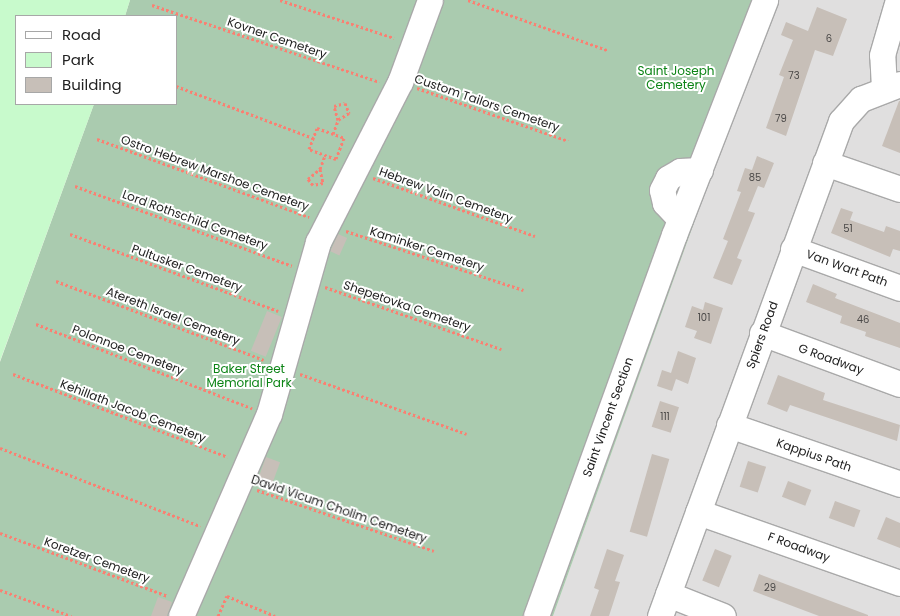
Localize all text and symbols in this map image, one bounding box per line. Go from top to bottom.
street label: Kovner Cemetery [226,14,328,62]
legend [15,15,178,105]
text: Road [62,24,101,45]
house number: 6 [826,33,832,45]
text: Park [62,49,94,70]
park label: Saint Joseph Cemetery [638,64,714,92]
house number: 73 [788,70,800,82]
street label: Custom Tailors Cemetery [413,71,561,135]
text: Building [62,74,122,95]
house number: 79 [775,113,787,125]
street label: Ostro Hebrew Marshoe Cemetery [119,132,311,214]
street label: Hebrew Volin Cemetery [377,164,515,226]
house number: 85 [749,172,761,184]
street label: Lord Rothschild Cemetery [120,187,270,253]
house number: 51 [843,223,853,235]
street label: Kaminker Cemetery [368,224,486,274]
street label: Pultusker Cemetery [130,241,244,295]
street label: Van Wart Path [804,247,890,289]
street label: Shepetovka Cemetery [342,277,472,335]
street label: Atereth Israel Cemetery [104,284,242,348]
street label: Spiers Road [743,299,781,371]
house number: 101 [698,312,710,324]
house number: 46 [857,314,869,326]
street label: Polonnoe Cemetery [70,322,186,378]
street label: G Roadway [796,341,866,377]
street label: Saint Vincent Section [580,355,636,479]
park label: Baker Street Memorial Park [206,362,292,390]
street label: Kehillath Jacob Cemetery [58,377,208,445]
house number: 111 [660,411,670,423]
street label: Kappius Path [774,435,854,475]
street label: David Vicum Cholim Cemetery [249,472,429,546]
street label: F Roadway [766,529,832,565]
street label: Koretzer Cemetery [42,534,152,586]
house number: 29 [764,582,776,594]

